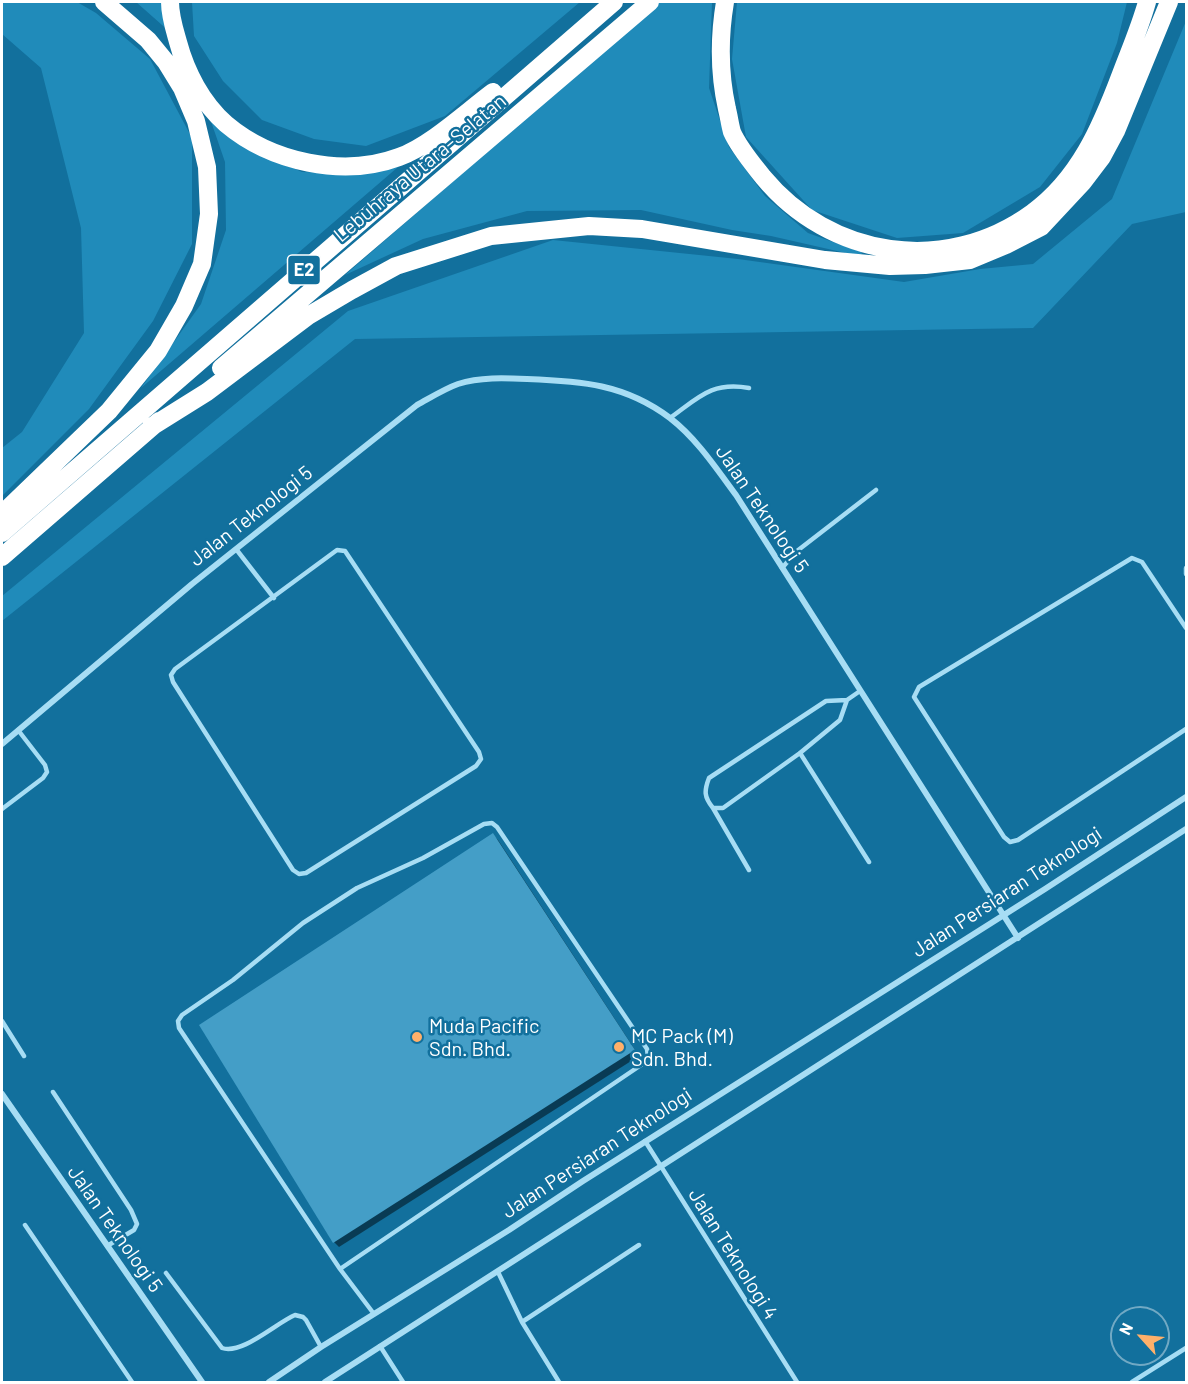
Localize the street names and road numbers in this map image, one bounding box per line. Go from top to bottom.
street label: Lebuhraya Utara–Selatan [329,89,511,247]
road number: E2 [288,255,320,285]
street label: Jalan Teknologi 5 [710,440,814,578]
street label: Jalan Teknologi 5 [185,461,317,571]
street label: Jalan Persiaran Teknologi [908,822,1106,962]
street label: Jalan Persiaran Teknologi [498,1083,696,1223]
street label: Jalan Teknologi 5 [62,1161,168,1297]
street label: Jalan Teknologi 4 [683,1184,783,1324]

